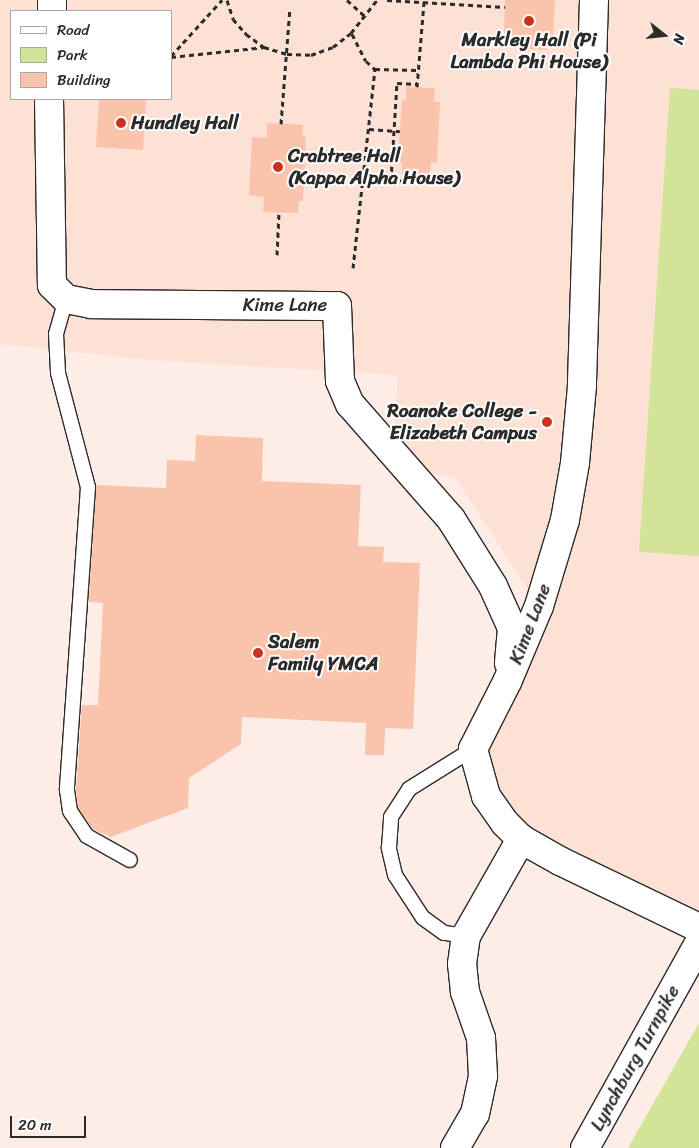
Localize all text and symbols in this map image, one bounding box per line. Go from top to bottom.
legend [10,10,172,100]
north arrow [639,10,689,60]
marker: Markley Hall (Pi Lambda Phi House) [523,15,535,27]
text: Road [57,17,89,43]
place label: Markley Hall (Pi Lambda Phi House) [450,29,608,73]
text: N [666,31,692,47]
text: Park [57,42,88,68]
text: Building [57,67,111,93]
place label: Hundley Hall [131,112,239,134]
marker: Hundley Hall [115,117,127,129]
place label: Crabtree Hall (Kappa Alpha House) [288,145,461,189]
marker: Crabtree Hall (Kappa Alpha House) [272,161,284,173]
street label: Kime Lane [243,294,327,316]
place label: Roanoke College - Elizabeth Campus [387,400,537,444]
marker: Roanoke College - Elizabeth Campus [541,416,553,428]
street label: Kime Lane [504,581,556,667]
place label: Salem Family YMCA [268,631,378,675]
marker: Salem Family YMCA [252,647,264,659]
street label: Lynchburg Turnpike [586,981,684,1135]
scale bar [12,1106,89,1138]
text: 20 m [18,1112,52,1138]

